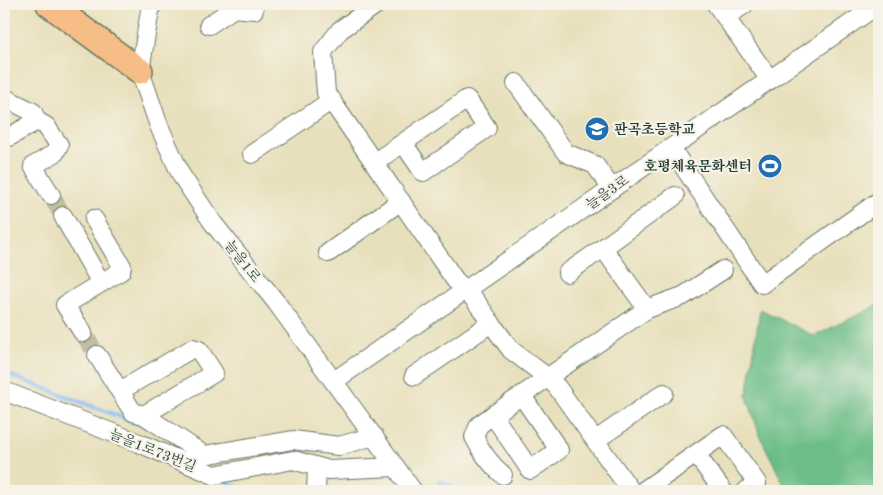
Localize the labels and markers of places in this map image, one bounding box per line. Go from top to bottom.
school or university icon: 판곡초등학교 [584,116,610,142]
place label: 판곡초등학교 [614,121,696,137]
sports icon: 호평체육문화센터 [757,153,783,179]
place label: 호평체육문화센터 [644,158,752,174]

